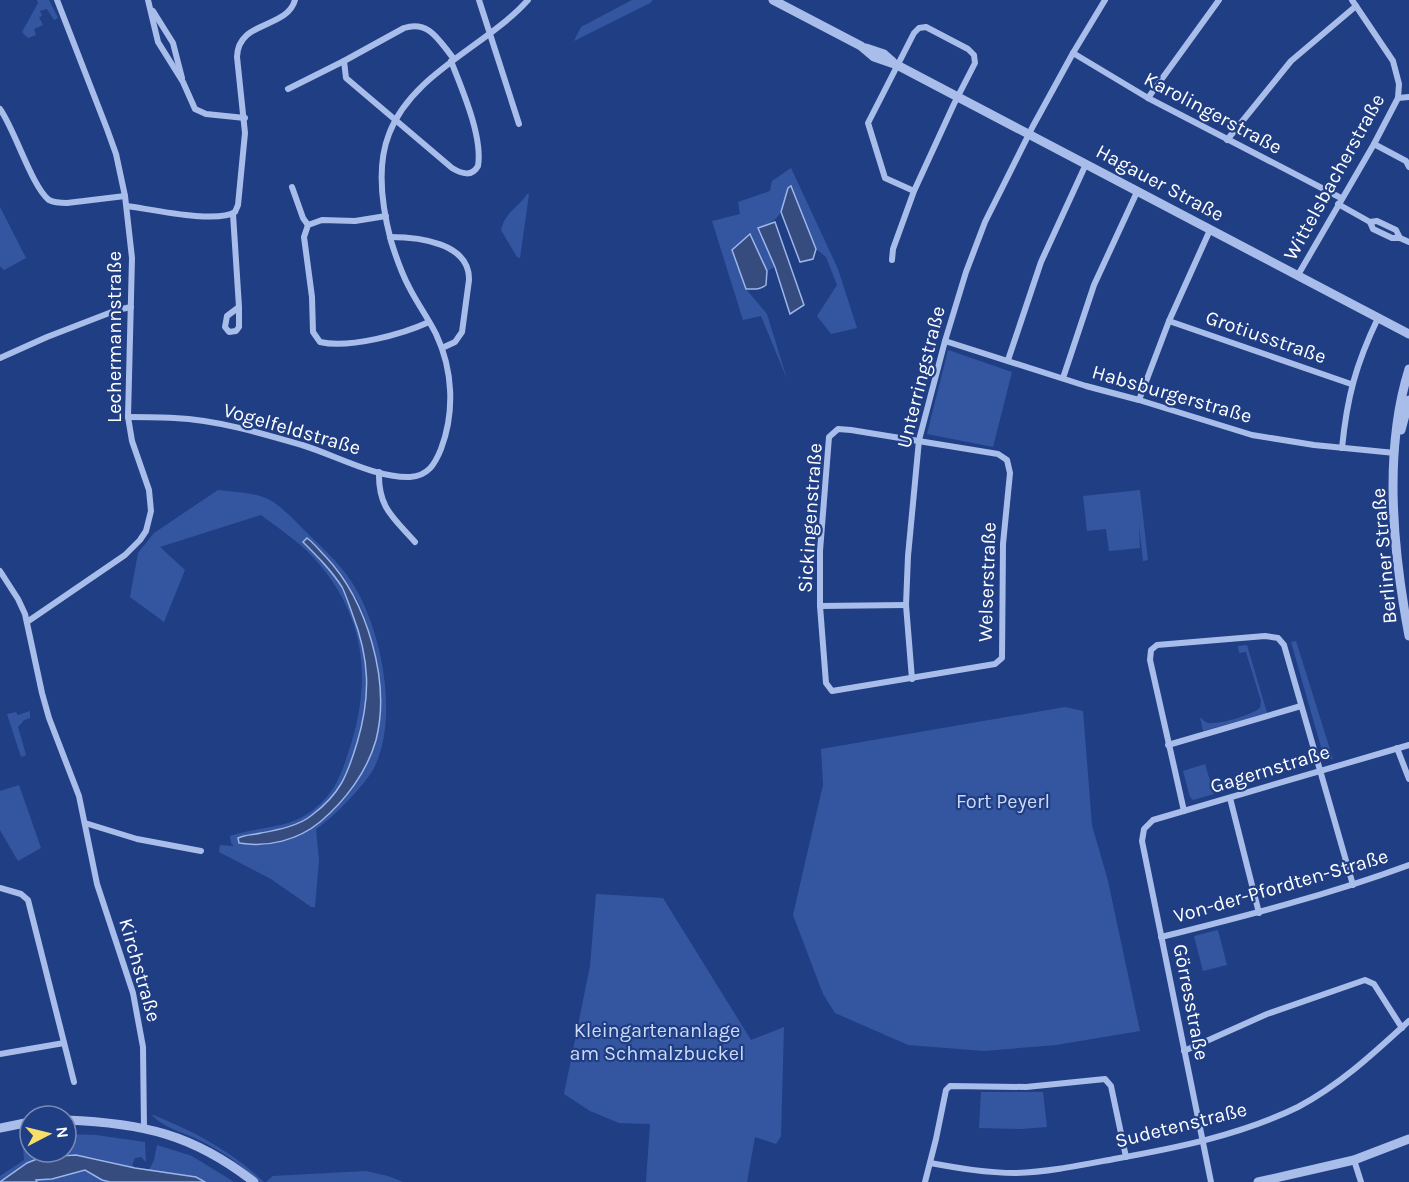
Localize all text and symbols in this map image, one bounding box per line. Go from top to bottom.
street label: Karolingerstraße [1140,67,1286,159]
street label: Wittelsbacherstraße [1279,90,1389,264]
street label: Hagauer Straße [1092,140,1228,226]
street label: Lechermannstraße [103,251,126,423]
street label: Unterringstraße [892,304,950,450]
street label: Grotiusstraße [1203,306,1329,368]
street label: Habsburgerstraße [1089,360,1255,428]
street label: Vogelfeldstraße [221,398,363,460]
street label: Sickingenstraße [793,442,827,594]
street label: Berliner Straße [1367,487,1401,625]
street label: Welserstraße [973,522,1001,642]
street label: Gagernstraße [1208,740,1332,798]
park label: Fort Peyerl [956,790,1050,813]
street label: Von-der-Pfordten-Straße [1171,844,1391,928]
street label: Kirchstraße [114,916,166,1024]
street label: Görresstraße [1168,942,1214,1062]
park label: Kleingartenanlage am Schmalzbuckel [569,1019,745,1065]
street label: Sudetenstraße [1113,1098,1249,1152]
north arrow [18,1104,78,1164]
text: N [52,1125,73,1139]

